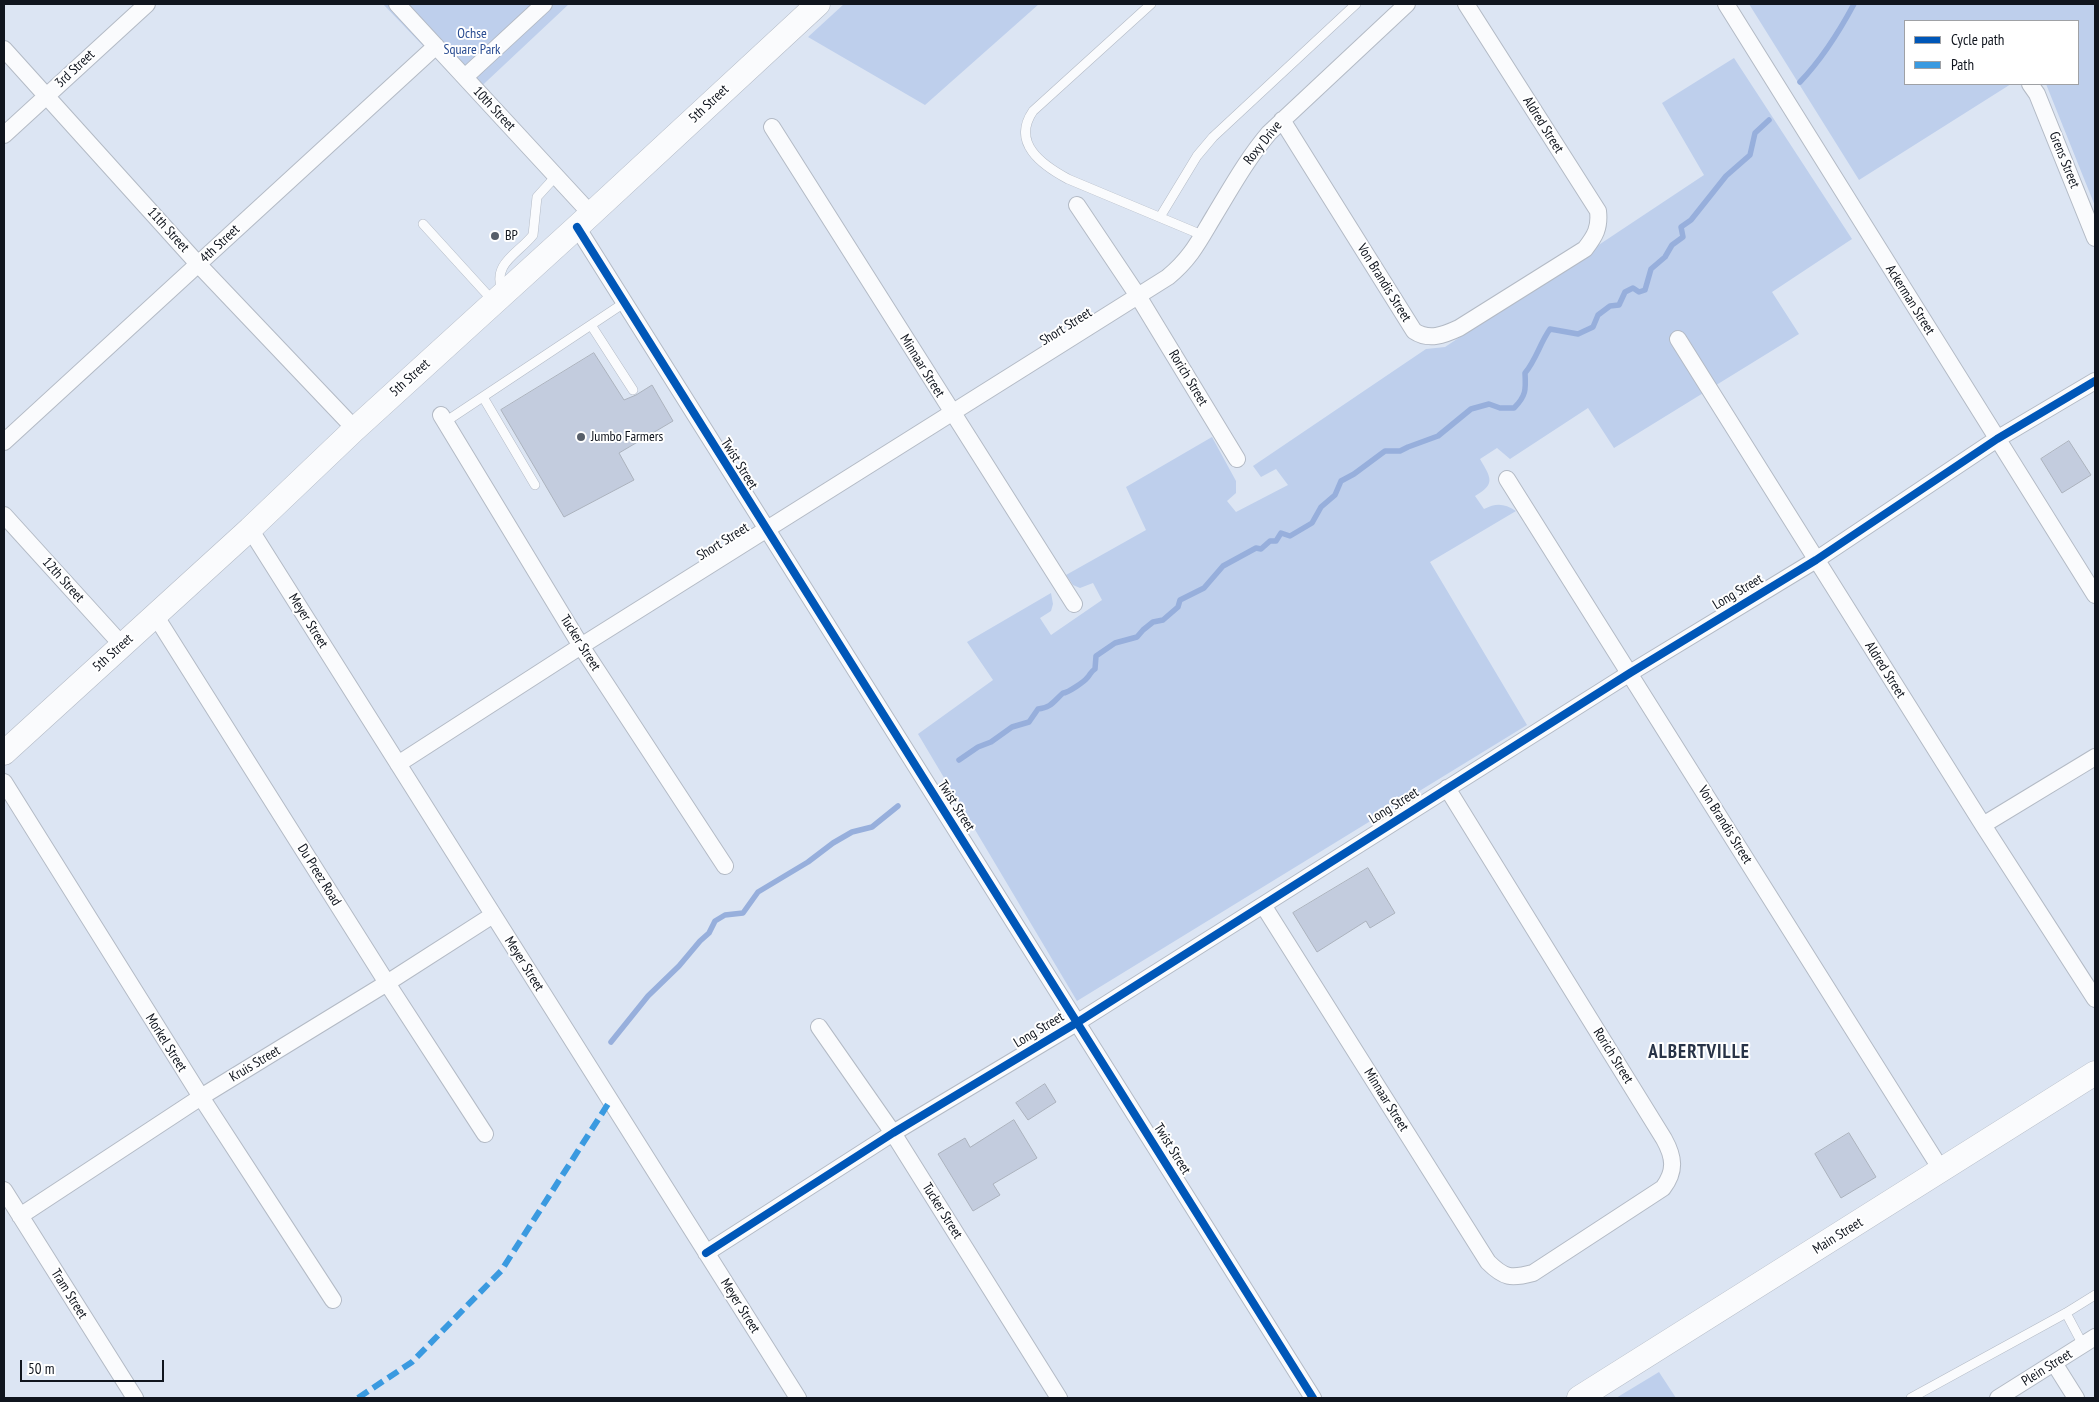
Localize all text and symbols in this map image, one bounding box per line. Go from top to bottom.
legend [1904,20,2079,85]
park label: Ochse Square Park [443,26,501,58]
text: Cycle path [1951,30,2004,49]
street label: 3rd Street [52,46,98,92]
text: Path [1951,55,1974,74]
street label: 5th Street [686,81,732,127]
street label: 10th Street [469,83,519,135]
street label: Aldred Street [1519,94,1567,156]
street label: Roxy Drive [1240,118,1286,168]
street label: Grens Street [2045,129,2083,191]
street label: 11th Street [144,204,192,256]
street label: 4th Street [197,221,243,267]
place label: BP [505,228,518,244]
marker: BP [489,230,501,242]
street label: Von Brandis Street [1353,241,1415,325]
street label: Ackerman Street [1882,262,1938,338]
street label: Short Street [1037,304,1095,350]
street label: Minnaar Street [896,331,948,401]
street label: Rorich Street [1165,347,1211,409]
street label: 5th Street [386,356,434,400]
place label: Jumbo Farmers [591,429,663,445]
marker: Jumbo Farmers [575,431,587,443]
street label: Twist Street [717,436,761,492]
street label: Short Street [694,519,752,565]
street label: 12th Street [39,554,87,606]
street label: Long Street [1710,571,1766,613]
street label: Meyer Street [285,591,331,651]
street label: Tucker Street [556,612,604,674]
street label: 5th Street [89,631,137,675]
street label: Aldred Street [1861,639,1909,701]
street label: Twist Street [934,778,978,834]
street label: Von Brandis Street [1694,783,1756,867]
street label: Long Street [1366,784,1422,828]
street label: Du Preez Road [293,841,345,909]
street label: Meyer Street [501,934,547,994]
street label: Long Street [1011,1009,1067,1051]
street label: Morkel Street [142,1011,190,1075]
street label: Rorich Street [1589,1025,1637,1087]
street label: Kruis Street [227,1042,283,1086]
district label: ALBERTVILLE [1647,1042,1751,1064]
street label: Minnaar Street [1360,1065,1412,1135]
street label: Twist Street [1150,1121,1194,1177]
street label: Tucker Street [918,1180,966,1242]
street label: Main Street [1810,1214,1866,1258]
street label: Tram Street [47,1266,91,1322]
street label: Meyer Street [717,1276,763,1336]
street label: Plein Street [2019,1346,2075,1390]
scale bar [22,1350,166,1382]
text: 50 m [28,1359,54,1378]

